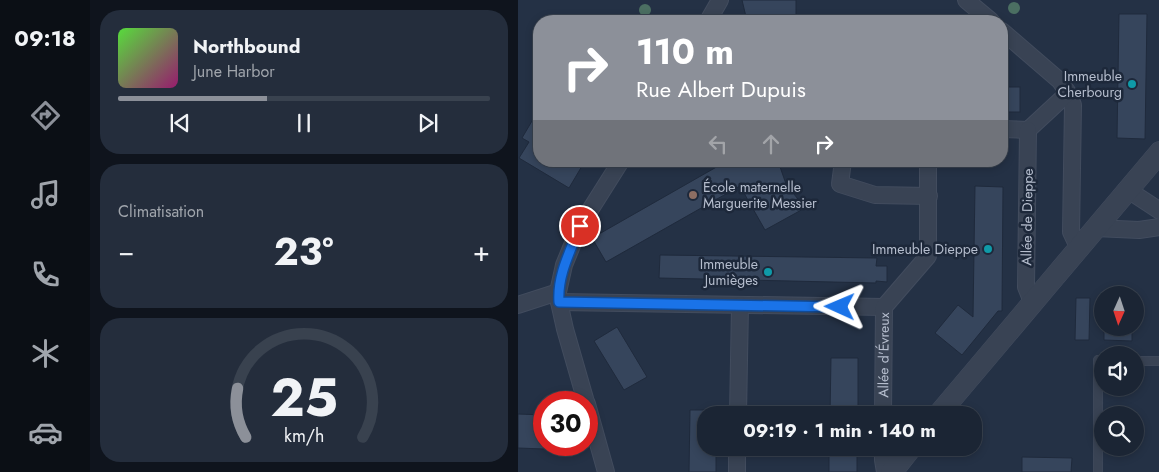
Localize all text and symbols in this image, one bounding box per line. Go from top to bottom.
text: 09:18 [14,22,76,54]
text: 110 m [636,27,734,77]
text: Northbound [193,33,300,60]
icon: right [553,35,618,100]
text: June Harbor [193,60,275,83]
place label: Immeuble Cherbourg [1058,66,1122,102]
text: Rue Albert Dupuis [636,73,806,105]
marker: Immeuble Cherbourg [1126,78,1138,90]
icon: directions [28,98,63,133]
icon: previous [166,109,194,137]
icon: pause [290,109,318,137]
icon: next [414,109,442,137]
icon: left [704,130,732,158]
icon: ahead [757,130,785,158]
icon: right [810,130,838,158]
street label: Allée de Dieppe [1016,168,1038,266]
icon: music [28,177,63,212]
place label: École maternelle Marguerite Messier [703,177,817,213]
marker: École maternelle Marguerite Messier [687,189,699,201]
text: Climatisation [118,200,204,223]
pin [559,205,601,247]
icon: arrive [566,212,594,240]
text: 23° [274,224,334,279]
text: − [118,231,135,272]
text: + [473,231,490,272]
place label: Immeuble Dieppe [872,239,978,259]
marker: Immeuble Dieppe [982,243,994,255]
place label: Immeuble Jumièges [700,254,758,290]
icon: phone [28,257,63,292]
marker: Immeuble Jumièges [762,266,774,278]
position arrow [813,280,865,332]
north arrow [1094,286,1144,336]
map controls [1094,286,1144,456]
street label: Allée d'Évreux [873,312,894,398]
icon: climate [28,336,63,371]
button: sound [1094,346,1144,396]
text: 25 [270,360,338,436]
speed limit sign: 30 [533,391,598,456]
button: search [1094,406,1144,456]
icon: car [28,415,63,450]
text: 09:19 · 1 min · 140 m [743,417,936,444]
text: km/h [284,423,324,449]

